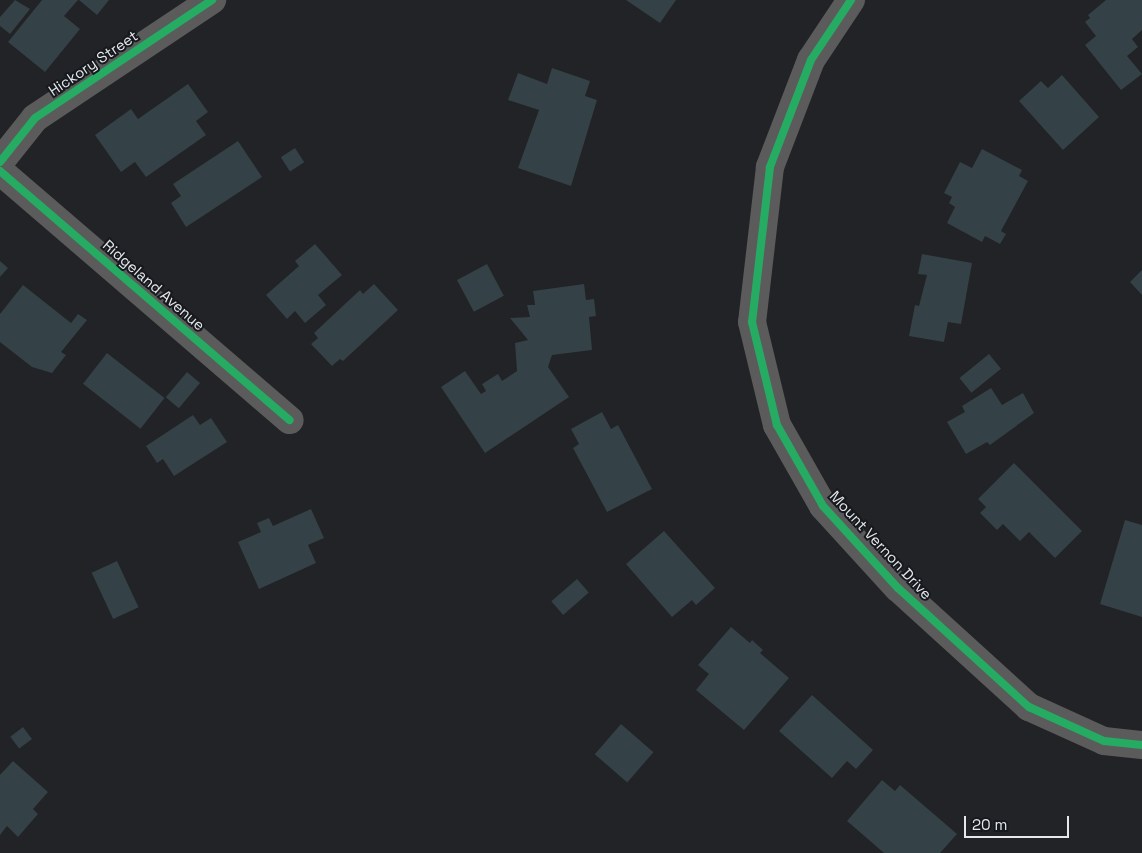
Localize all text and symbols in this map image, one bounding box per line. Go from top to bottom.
street label: Hickory Street [45,26,141,100]
street label: Ridgeland Avenue [99,236,209,334]
street label: Mount Vernon Drive [826,487,936,603]
scale bar [967,806,1072,838]
text: 20 m [972,815,1007,834]

